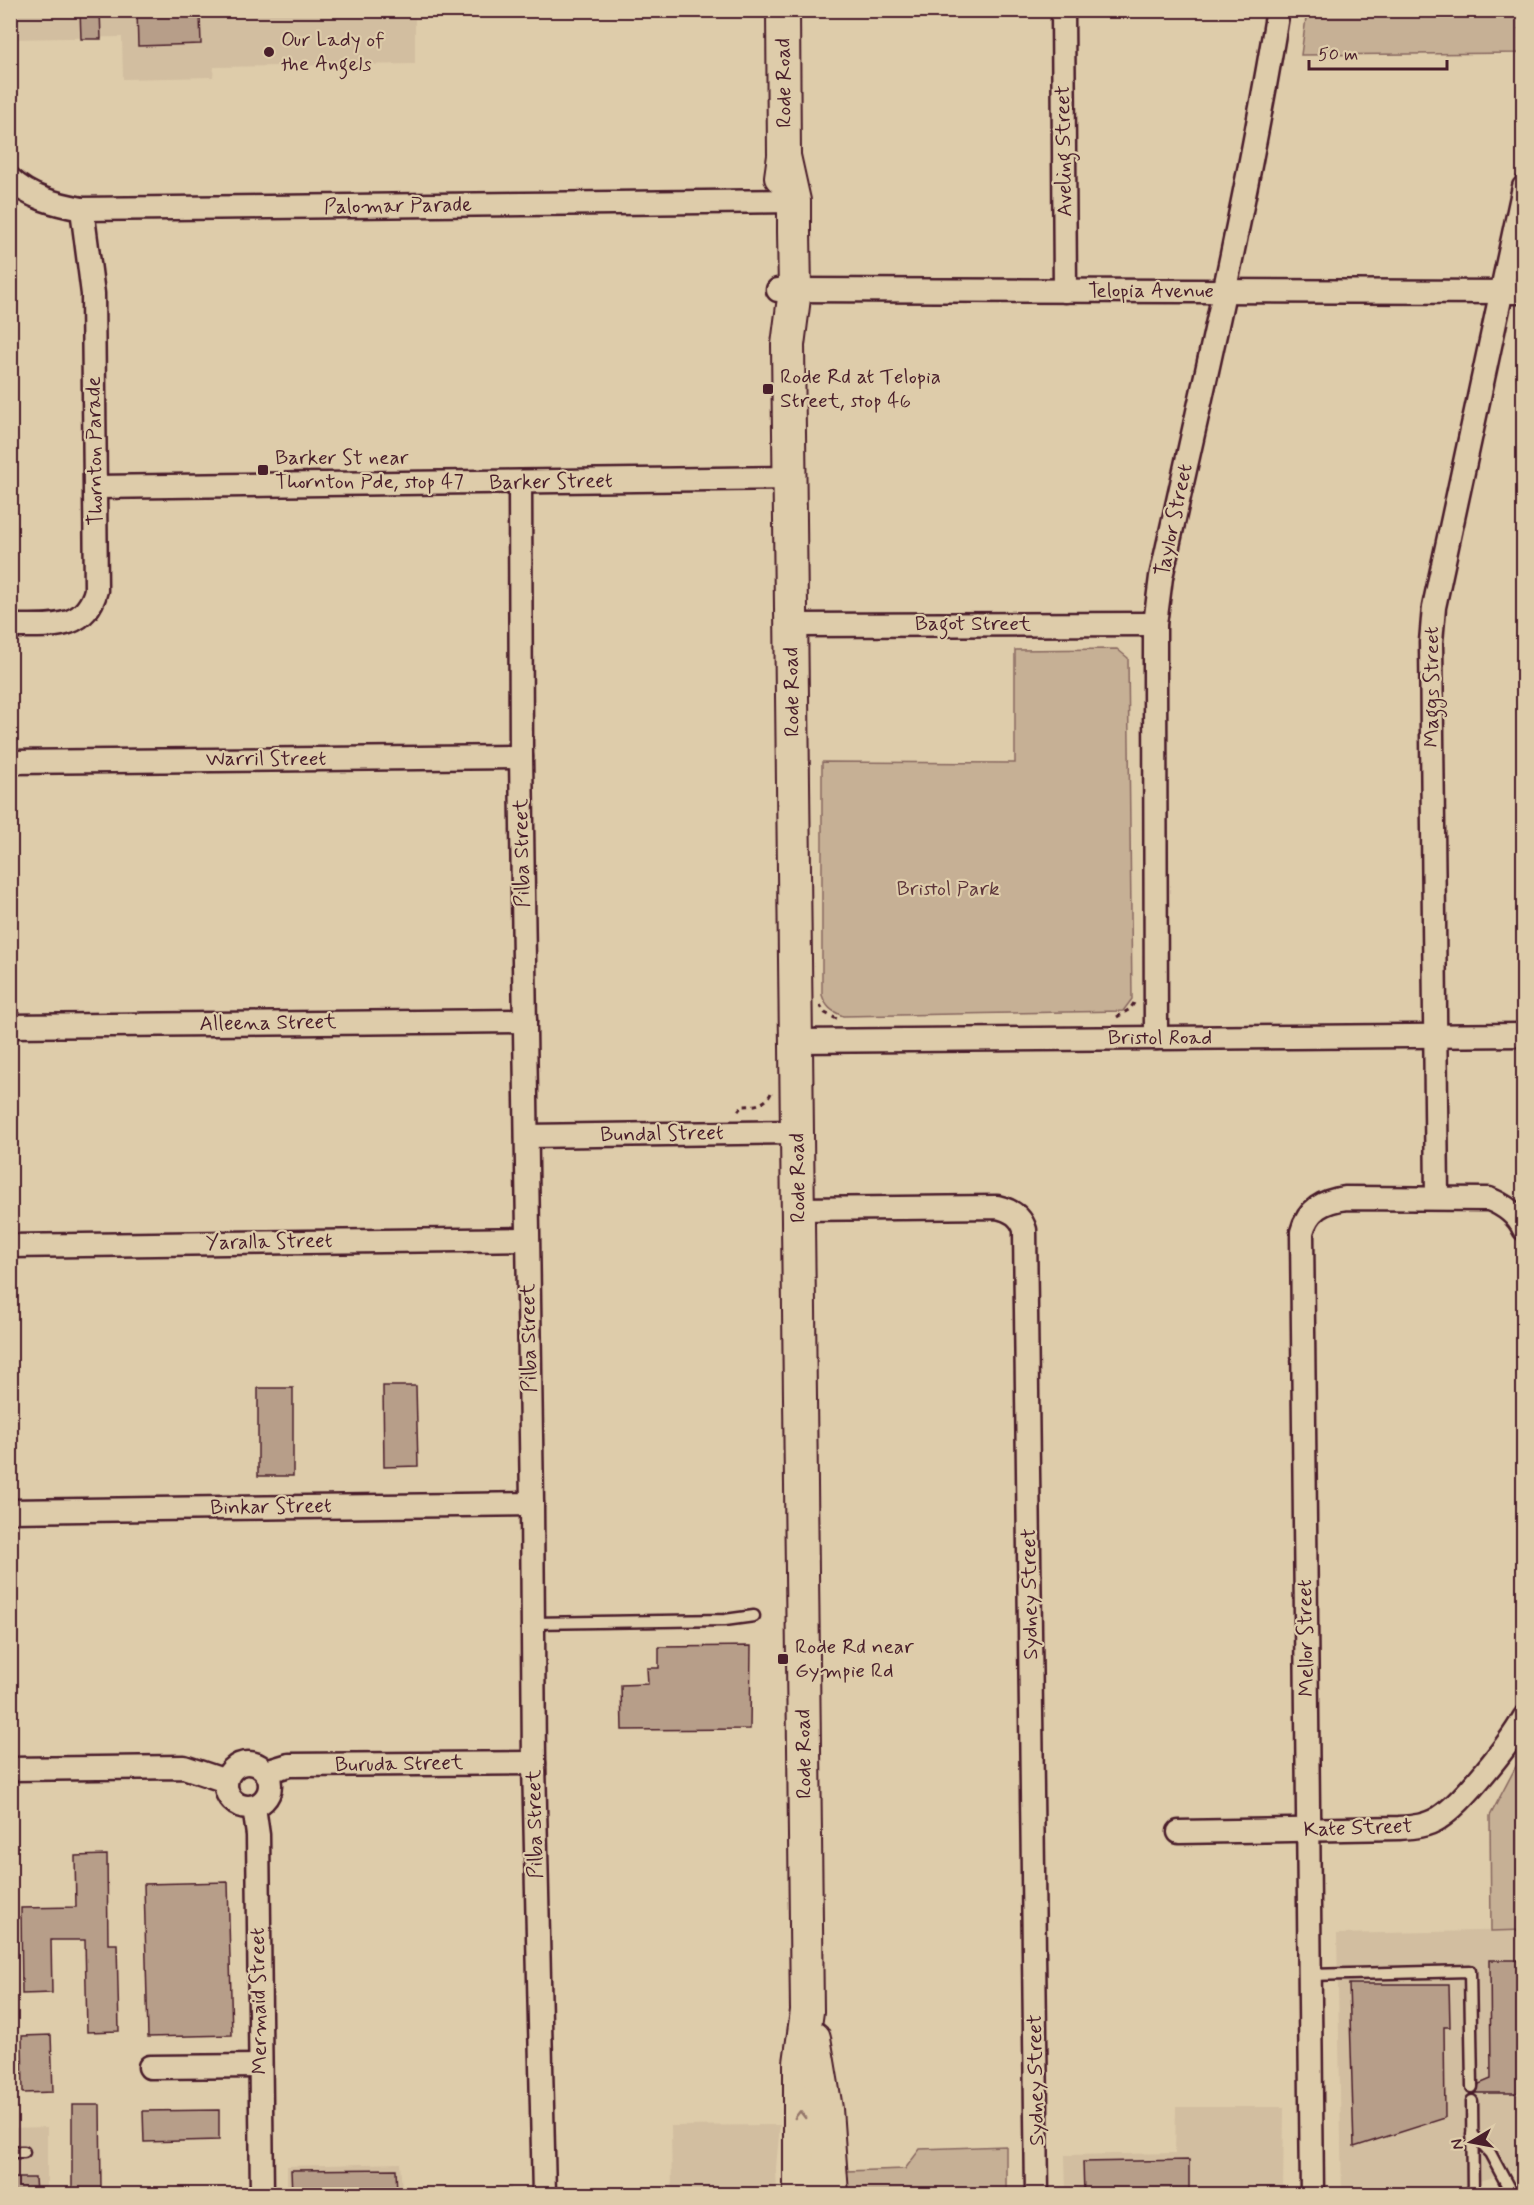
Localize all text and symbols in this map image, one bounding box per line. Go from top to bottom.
place label: Our Lady of the Angels [281,26,384,80]
scale bar [1309,33,1447,71]
street label: Rode Road [769,38,799,128]
text: 50 m [1318,43,1358,67]
marker: Our Lady of the Angels [262,45,276,59]
street label: Aveling Street [1049,85,1081,217]
street label: Palomar Parade [324,191,472,221]
street label: Telopia Avenue [1088,277,1214,305]
place label: Rode Rd at Telopia Street, stop 46 [780,363,941,415]
street label: Thornton Parade [80,376,110,526]
marker: Rode Rd at Telopia Street, stop 46 [761,382,775,396]
place label: Barker St near Thornton Pde, stop 47 [275,444,464,496]
street label: Taylor Street [1148,461,1200,579]
marker: Barker St near Thornton Pde, stop 47 [256,463,270,477]
street label: Barker Street [489,467,613,497]
street label: Bagot Street [915,610,1032,640]
street label: Maggs Street [1418,626,1448,748]
street label: Rode Road [777,647,807,737]
street label: Warril Street [206,745,326,773]
street label: Pilba Street [507,798,537,908]
park label: Bristol Park [896,875,1000,903]
street label: Alleena Street [199,1008,337,1038]
street label: Bristol Road [1108,1024,1212,1052]
street label: Bundal Street [600,1119,724,1149]
street label: Rode Road [783,1133,813,1223]
street label: Yaralla Street [205,1227,333,1257]
street label: Pilba Street [514,1283,544,1393]
street label: Binkar Street [210,1492,332,1522]
street label: Sydney Street [1015,1528,1045,1660]
street label: Mellor Street [1291,1579,1321,1697]
place label: Rode Rd near Gympie Rd [795,1633,914,1685]
marker: Rode Rd near Gympie Rd [776,1652,790,1666]
street label: Rode Road [789,1709,819,1799]
street label: Buruda Street [335,1749,464,1779]
street label: Pilba Street [520,1769,550,1879]
street label: Kate Street [1303,1812,1413,1844]
street label: Mermaid Street [244,1927,274,2075]
street label: Sydney Street [1021,2014,1051,2146]
one-way arrow [794,2110,806,2119]
north arrow [1441,2112,1501,2172]
text: N [1446,2137,1469,2151]

